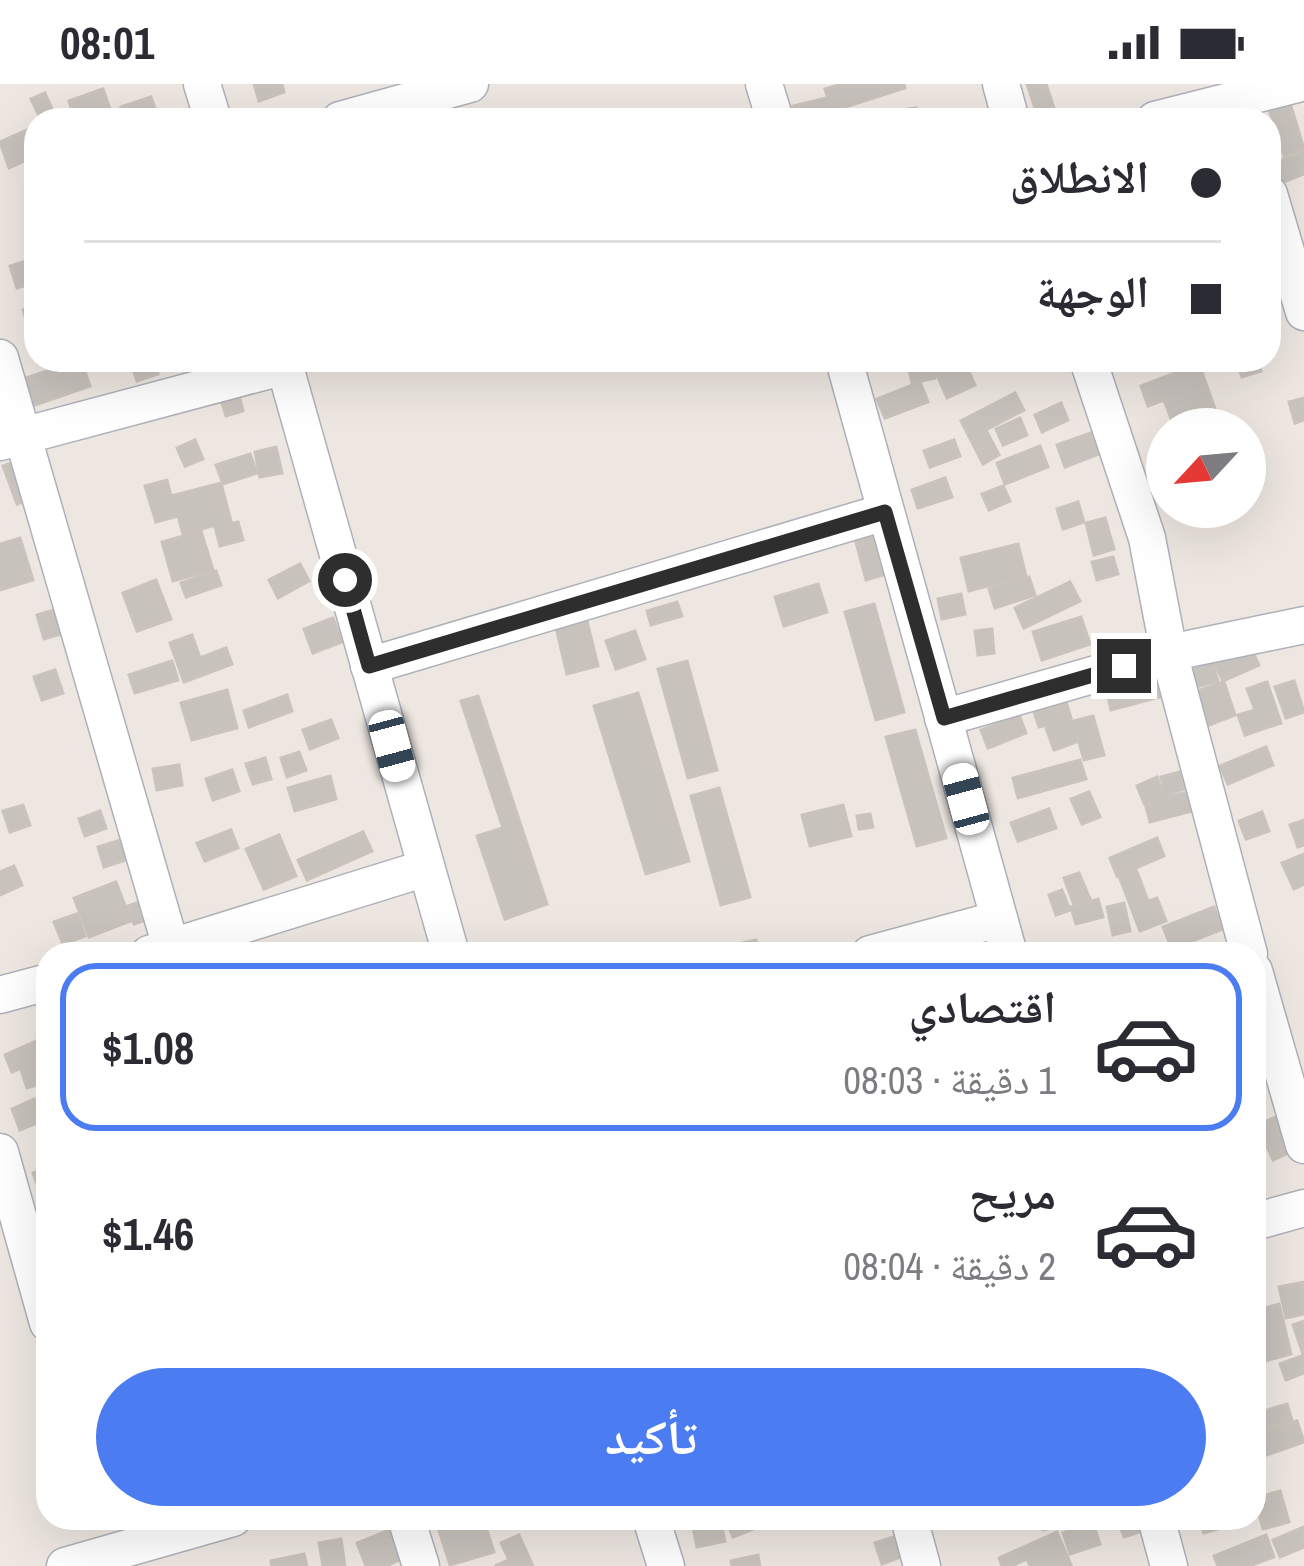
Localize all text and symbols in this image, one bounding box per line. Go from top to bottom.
text: 08:01 [60,12,154,73]
text: الانطلاق [1010,146,1149,207]
text: الوجهة [1036,261,1149,322]
north arrow [1146,408,1266,528]
map controls [1146,408,1266,528]
route start [318,553,372,607]
route end [1097,639,1151,693]
car [365,707,419,785]
car [939,760,993,838]
text: اقتصادي [909,976,1056,1037]
icon: car [1092,993,1200,1101]
text: $1.08 [102,1017,194,1078]
text: 1 دقيقة · 08:03 [843,1054,1056,1106]
text: مريح [969,1162,1056,1223]
icon: car [1092,1179,1200,1287]
text: $1.46 [102,1203,194,1264]
text: 2 دقيقة · 08:04 [843,1240,1056,1292]
button: تأكيد [96,1368,1206,1506]

